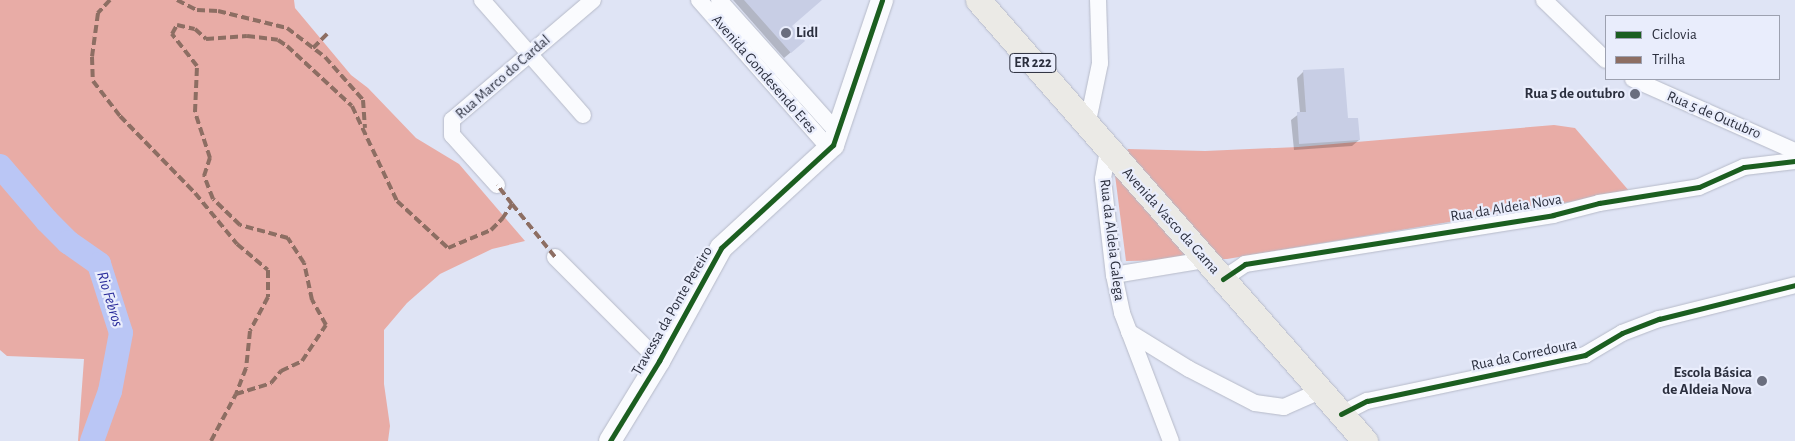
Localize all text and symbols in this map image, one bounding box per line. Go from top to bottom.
street label: Avenida Gondesendo Eres [708,11,820,137]
legend [1605,15,1780,80]
place label: Lidl [796,24,818,42]
marker: Lidl [780,27,792,39]
text: Ciclovia [1652,27,1697,42]
street label: Rua Marco do Cardal [452,31,554,123]
road number: ER 222 [1009,52,1057,74]
text: Trilha [1652,52,1685,67]
place label: Rua 5 de outubro [1525,85,1625,103]
street label: Rua 5 de Outubro [1664,87,1764,143]
marker: Rua 5 de outubro [1629,88,1641,100]
street label: Avenida Vasco da Gama [1118,164,1224,278]
street label: Rua da Aldeia Galega [1096,178,1128,302]
street label: Rua da Aldeia Nova [1449,190,1563,226]
street label: Travessa da Ponte Pereiro [628,243,716,379]
water label: Rio Febros [93,269,127,329]
street label: Rua da Corredoura [1469,335,1579,375]
place label: Escola Básica de Aldeia Nova [1662,363,1752,398]
marker: Escola Básica de Aldeia Nova [1756,375,1768,387]

